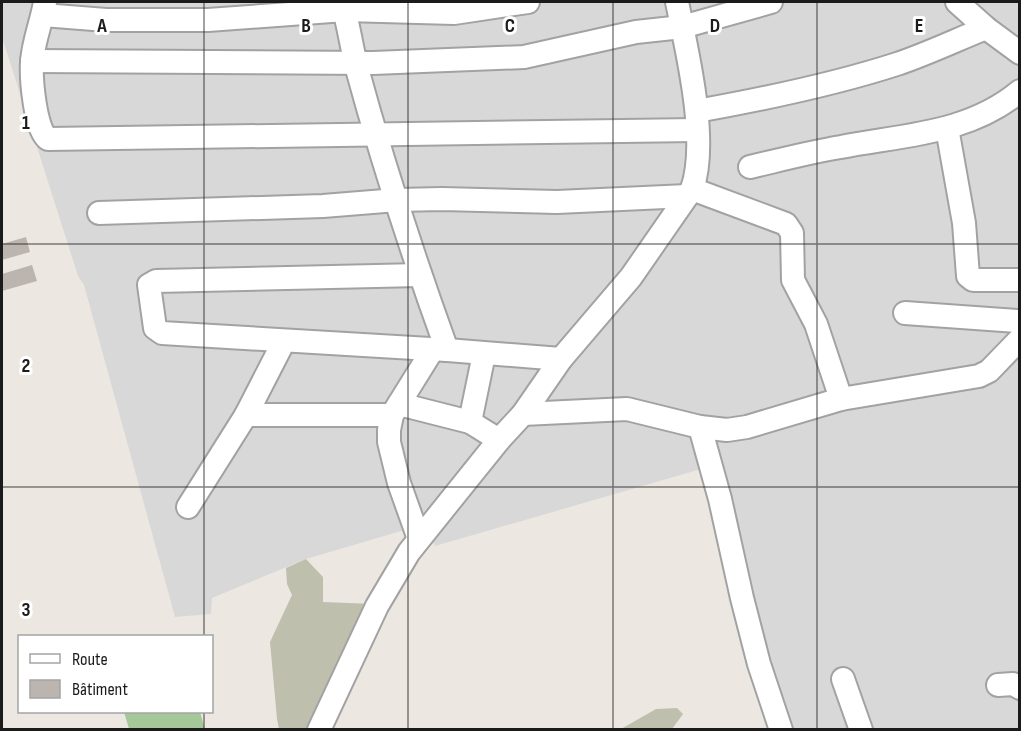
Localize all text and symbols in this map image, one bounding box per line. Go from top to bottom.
text: A [96,14,107,38]
text: B [301,14,311,38]
text: C [505,14,515,38]
text: D [710,14,720,38]
text: E [915,14,923,38]
text: 1 [22,111,30,135]
text: 2 [22,354,30,378]
text: 3 [22,598,31,622]
legend [18,635,213,713]
text: Route [72,649,108,670]
text: Bâtiment [72,679,128,700]

